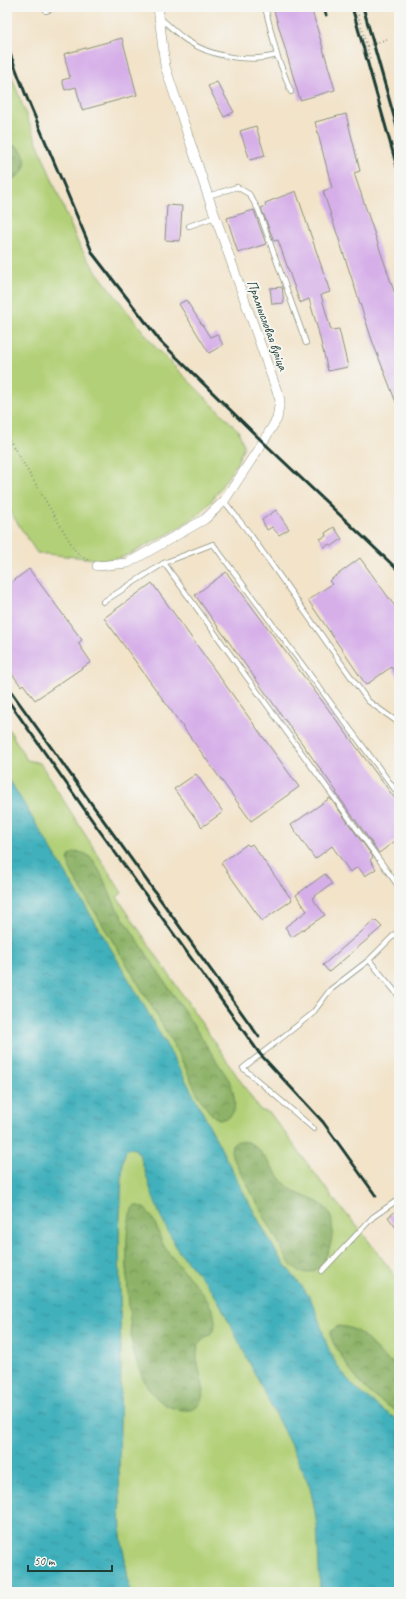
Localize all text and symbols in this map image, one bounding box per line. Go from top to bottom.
street label: Прамысловая вуліца [243,278,292,374]
scale bar [28,1547,112,1573]
text: 50 m [34,1553,56,1569]

